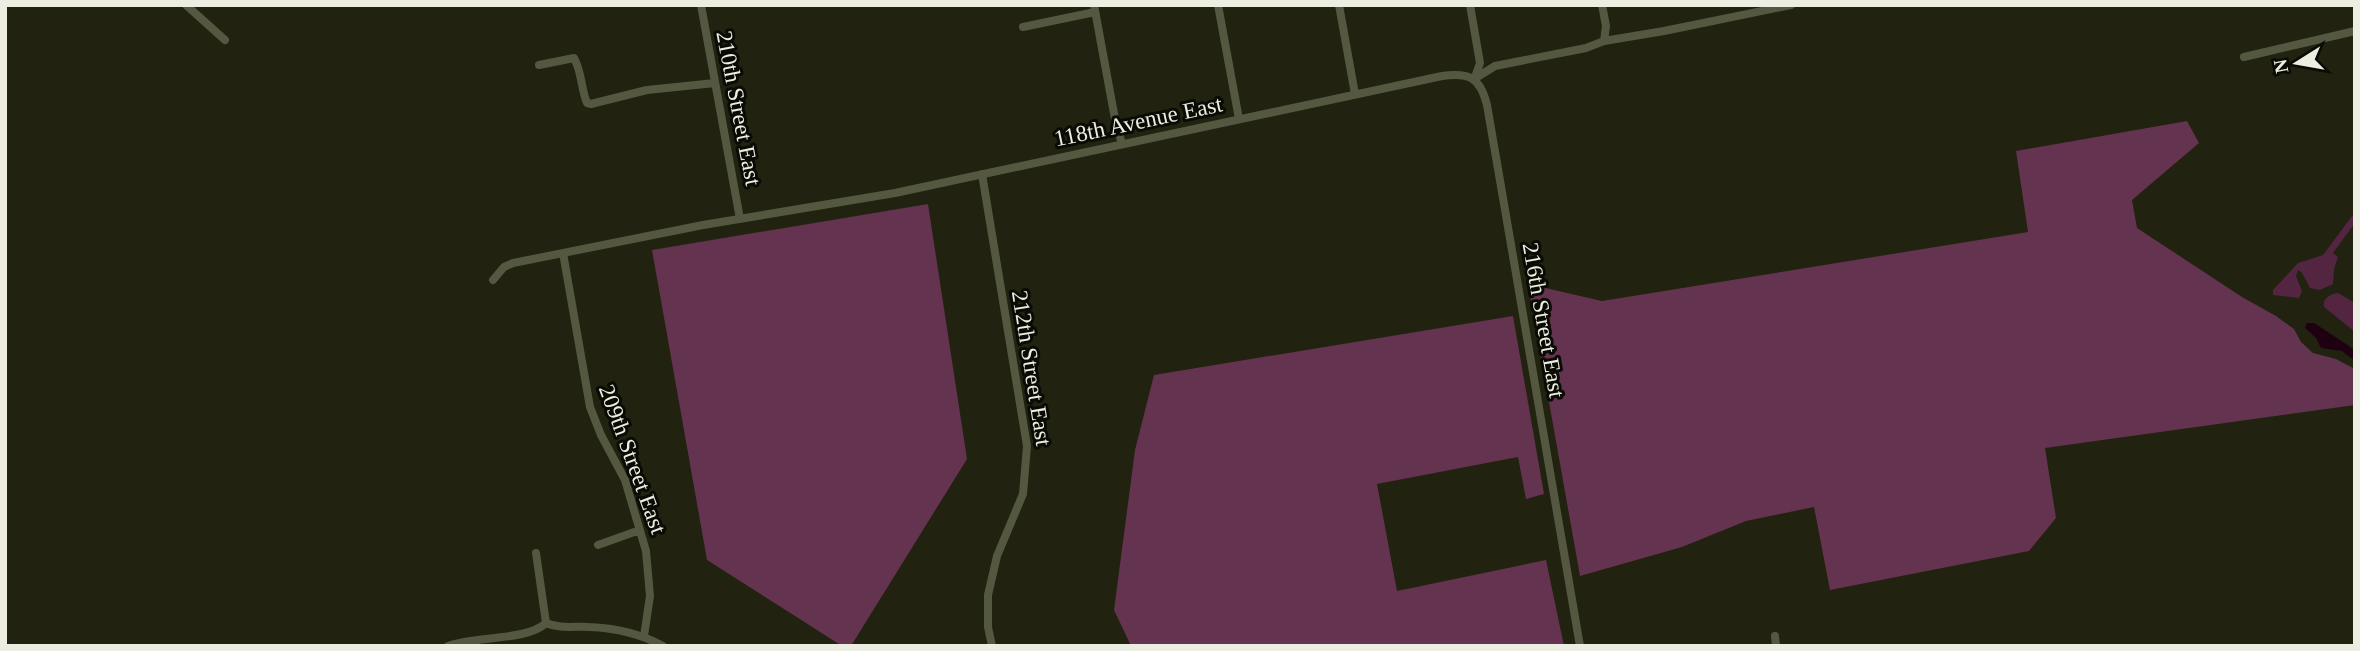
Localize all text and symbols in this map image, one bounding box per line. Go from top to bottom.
north arrow [2262,28,2332,98]
street label: 210th Street East [711,29,766,188]
text: N [2269,57,2292,75]
street label: 118th Avenue East [1052,91,1225,152]
street label: 216th Street East [1518,241,1570,400]
street label: 212th Street East [1007,289,1056,448]
street label: 209th Street East [594,381,671,538]

